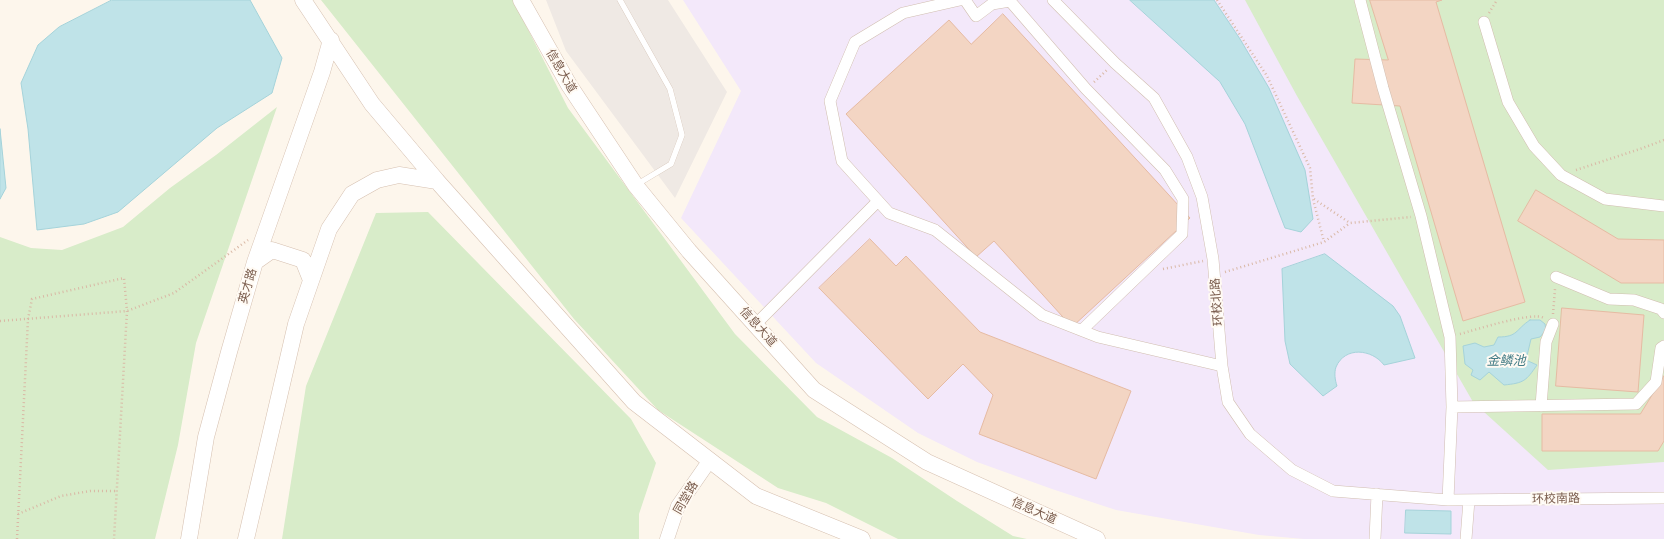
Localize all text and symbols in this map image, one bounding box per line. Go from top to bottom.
street label: 信息大道 [543,47,579,95]
street label: 英才路 [236,267,260,305]
street label: 环校北路 [1208,278,1226,326]
street label: 信息大道 [737,304,779,350]
water label: 金鳞池 [1487,353,1525,369]
street label: 同堂路 [671,479,701,517]
street label: 环校南路 [1532,491,1580,507]
street label: 信息大道 [1009,495,1059,527]

